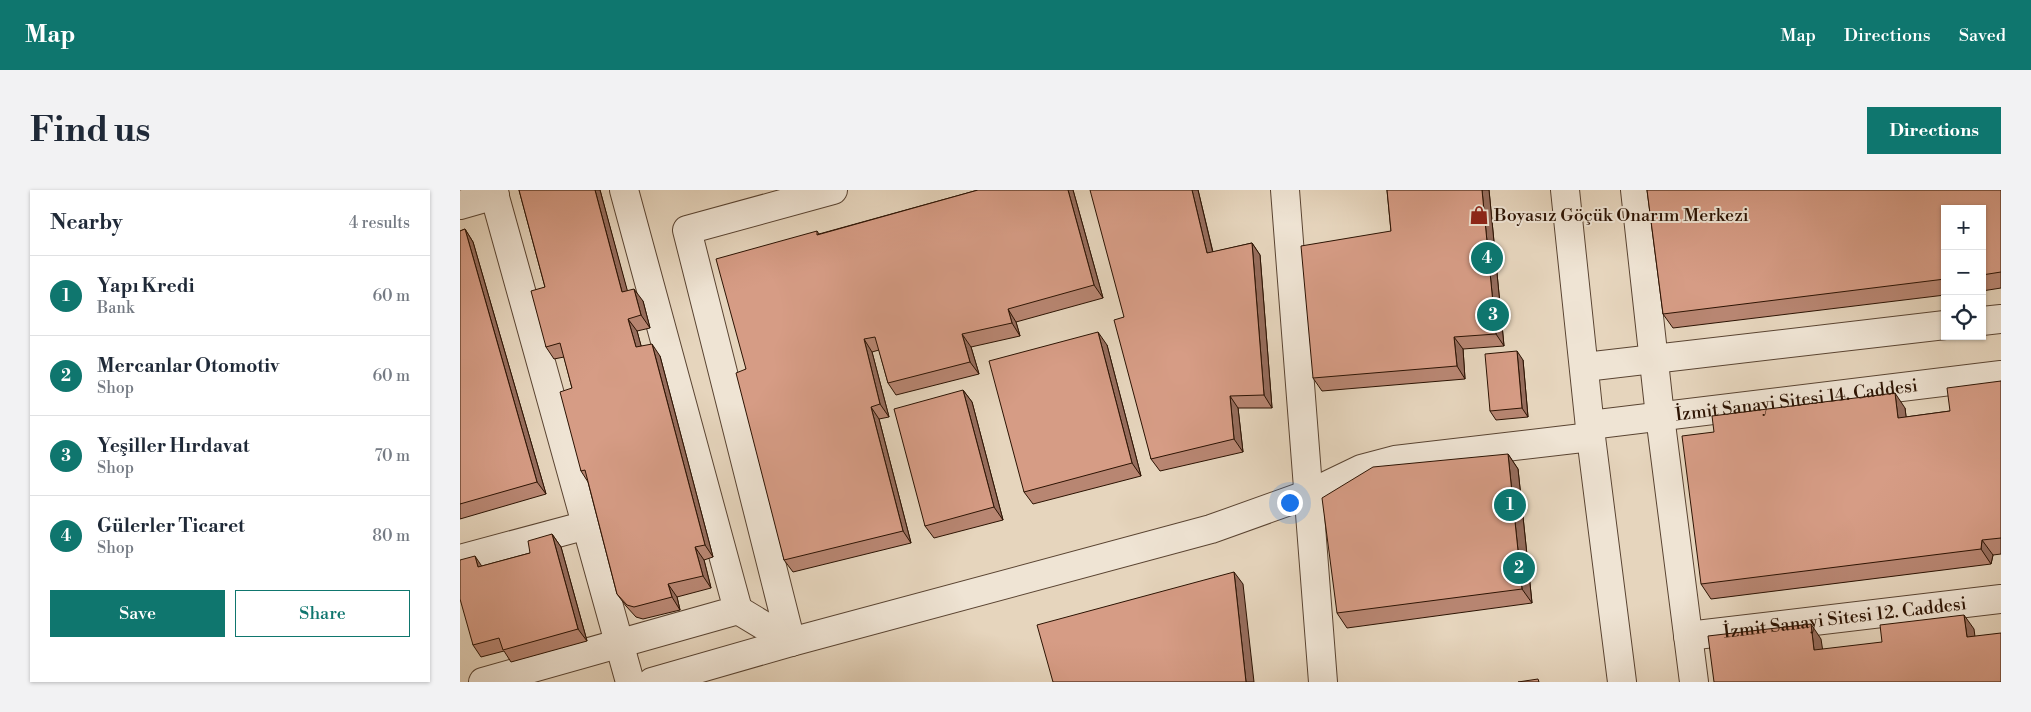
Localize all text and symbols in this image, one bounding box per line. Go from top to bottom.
text: Map [25,20,75,50]
text: Map [1780,24,1816,47]
text: Directions [1844,24,1931,47]
text: Saved [1959,24,2006,47]
button: Directions [1867,107,2001,154]
text: Find us [30,109,150,152]
shop icon: Boyasız Göçük Onarım Merkezi [1468,204,1490,226]
place label: Boyasız Göçük Onarım Merkezi [1493,204,1749,227]
map controls [1941,205,1986,340]
button: + [1941,205,1986,250]
text: Nearby [50,210,123,236]
text: 4 results [349,213,410,233]
pin: 4 [1471,239,1503,277]
button: − [1941,250,1986,295]
text: Yapı Kredi [97,274,195,298]
text: 1 [62,286,70,306]
text: 60 m [372,286,410,306]
button: locate [1941,295,1986,340]
pin: 3 [1477,296,1509,334]
text: Bank [97,298,134,318]
text: Mercanlar Otomotiv [97,354,279,378]
text: 2 [61,366,71,386]
text: 60 m [372,366,410,386]
street label: İzmit Sanayi Sitesi 14. Caddesi [1674,374,1919,427]
text: Shop [97,378,134,398]
text: Yeşiller Hırdavat [97,434,249,458]
text: 3 [61,446,71,466]
text: 70 m [374,446,410,466]
text: Shop [97,458,134,478]
pin: 1 [1494,486,1526,524]
your location [1277,490,1303,516]
text: Gülerler Ticaret [97,514,245,538]
text: 4 [61,526,71,546]
text: 80 m [372,526,410,546]
text: Shop [97,538,134,558]
pin: 2 [1503,549,1535,587]
button: Save [50,590,225,637]
button: Share [235,590,410,637]
street label: İzmit Sanayi Sitesi 12. Caddesi [1722,592,1968,644]

